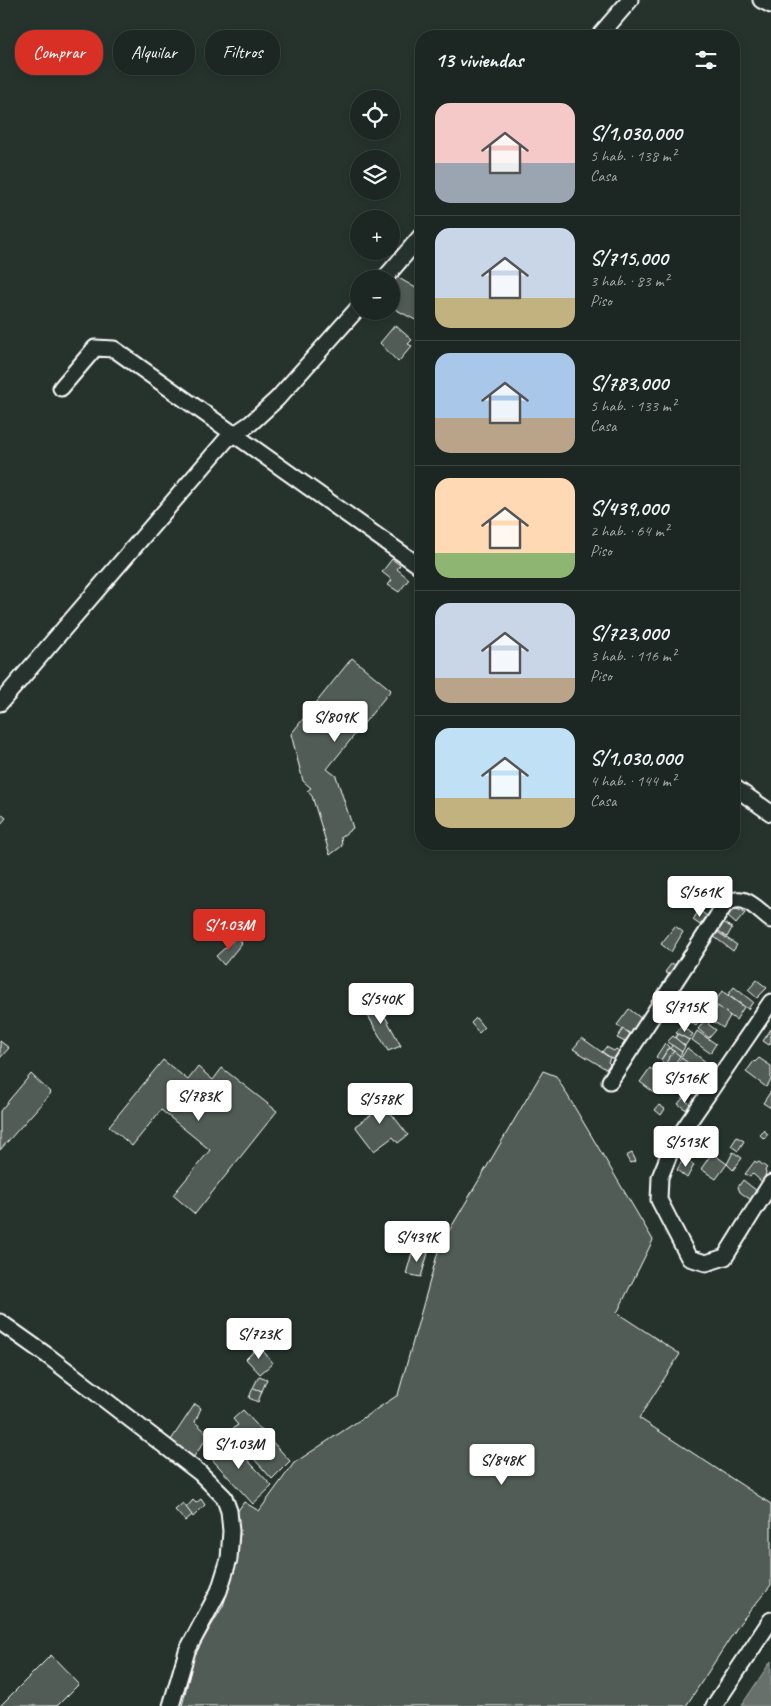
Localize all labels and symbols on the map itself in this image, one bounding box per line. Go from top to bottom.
pin: S/809K [294,700,376,743]
pin: S/561K [659,876,741,918]
pin: S/1.03M [183,908,275,951]
pin: S/540K [340,982,422,1025]
pin: S/715K [644,990,726,1033]
pin: S/516K [644,1062,726,1104]
pin: S/783K [158,1080,240,1122]
pin: S/578K [339,1082,421,1125]
pin: S/513K [645,1126,727,1168]
pin: S/439K [376,1220,458,1263]
pin: S/723K [218,1318,300,1360]
pin: S/1.03M [193,1428,285,1470]
pin: S/848K [461,1444,543,1486]

